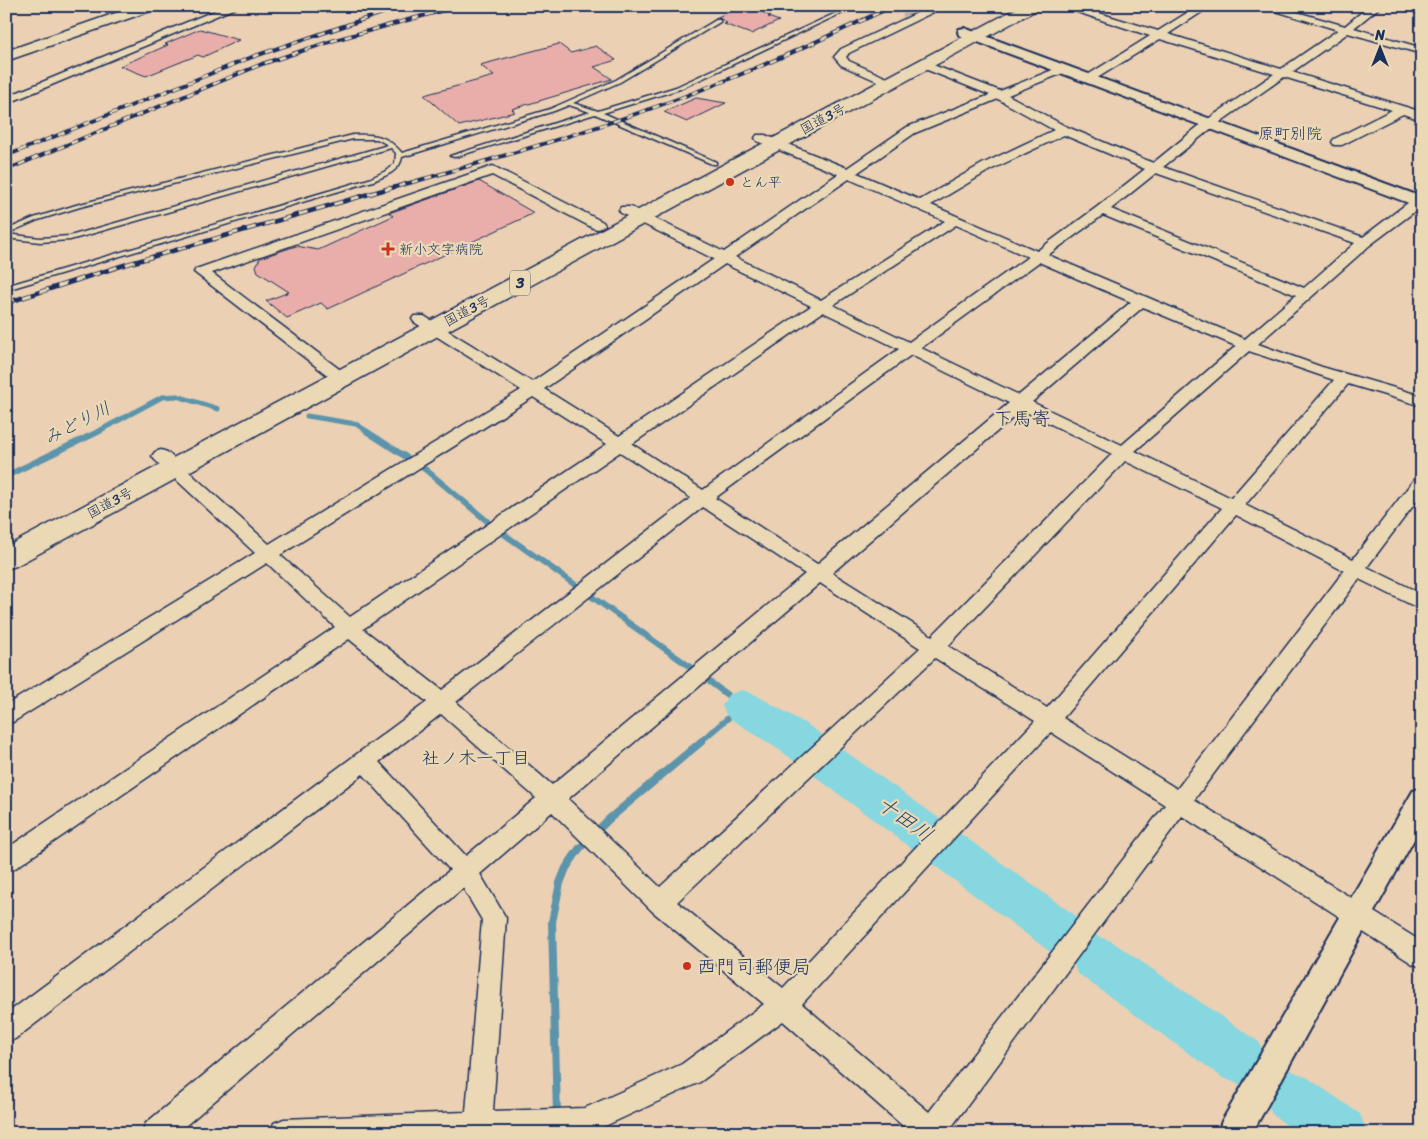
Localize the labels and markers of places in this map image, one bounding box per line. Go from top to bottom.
place label: とん平 [740,170,782,195]
marker: とん平 [724,176,736,188]
place label: 新小文字病院 [399,237,483,262]
marker: 新小文字病院 [381,242,395,256]
place label: 西門司郵便局 [697,950,811,983]
marker: 西門司郵便局 [681,960,693,972]

